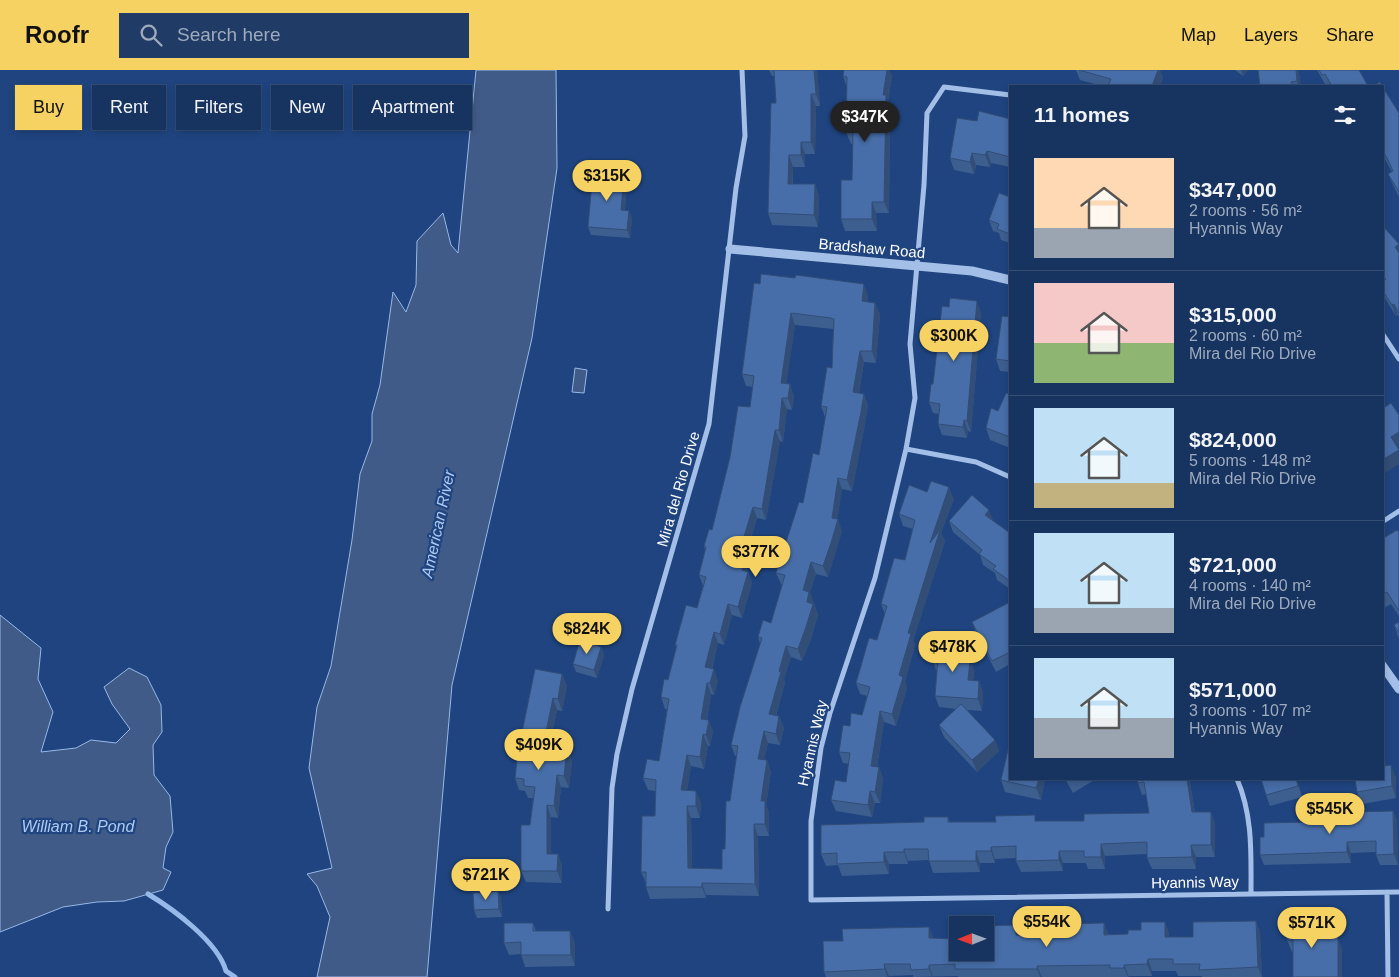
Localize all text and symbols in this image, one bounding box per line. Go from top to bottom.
search box [119,13,469,58]
text: Roofr [25,21,89,48]
icon: search [137,21,165,49]
text: Search here [177,24,281,45]
text: Map [1181,25,1216,45]
text: Layers [1244,25,1298,45]
text: Share [1326,25,1374,45]
chip: Buy [15,85,82,130]
chip: Rent [92,85,166,130]
chip: Filters [176,85,261,130]
chip: New [271,85,343,130]
chip: Apartment [353,85,472,130]
pin: $347K [830,100,900,143]
icon: filters [1331,101,1359,129]
text: 11 homes [1034,103,1130,126]
text: $347K [841,108,889,125]
pin: $315K [572,160,642,202]
text: $315K [583,167,631,184]
icon: home [1074,178,1134,238]
text: $347,000 [1189,178,1277,201]
text: 2 rooms · 56 m² [1189,202,1302,219]
text: Hyannis Way [1189,220,1283,237]
street label: Bradshaw Road [818,235,926,261]
icon: home [1074,303,1134,363]
text: $315,000 [1189,303,1277,326]
pin: $300K [919,320,989,362]
text: $300K [930,327,978,344]
text: 2 rooms · 60 m² [1189,327,1302,344]
text: Mira del Rio Drive [1189,345,1316,362]
icon: home [1074,428,1134,488]
text: $824,000 [1189,428,1277,451]
street label: Mira del Rio Drive [653,429,703,549]
text: 5 rooms · 148 m² [1189,452,1311,469]
water label: American River [418,468,458,580]
text: Mira del Rio Drive [1189,470,1316,487]
pin: $377K [721,536,791,578]
text: $377K [732,543,780,560]
icon: home [1074,553,1134,613]
text: $721,000 [1189,553,1277,576]
text: 4 rooms · 140 m² [1189,577,1311,594]
text: Mira del Rio Drive [1189,595,1316,612]
pin: $824K [552,612,622,655]
text: $824K [563,620,611,637]
pin: $478K [918,630,988,673]
text: $478K [929,638,977,655]
icon: home [1074,678,1134,738]
text: $571,000 [1189,678,1277,701]
street label: Hyannis Way [794,698,830,788]
text: 3 rooms · 107 m² [1189,702,1311,719]
text: Hyannis Way [1189,720,1283,737]
pin: $409K [504,728,574,771]
text: $409K [515,736,563,753]
pin: $545K [1295,792,1365,835]
text: $545K [1306,800,1354,817]
water label: William B. Pond [22,818,135,835]
pin: $721K [451,858,521,901]
text: $721K [462,866,510,883]
street label: Hyannis Way [1151,873,1240,891]
pin: $554K [1012,906,1082,948]
pin: $571K [1277,906,1347,949]
text: $554K [1023,913,1071,930]
text: $571K [1288,914,1336,931]
north arrow [949,916,994,961]
map controls [949,916,994,961]

